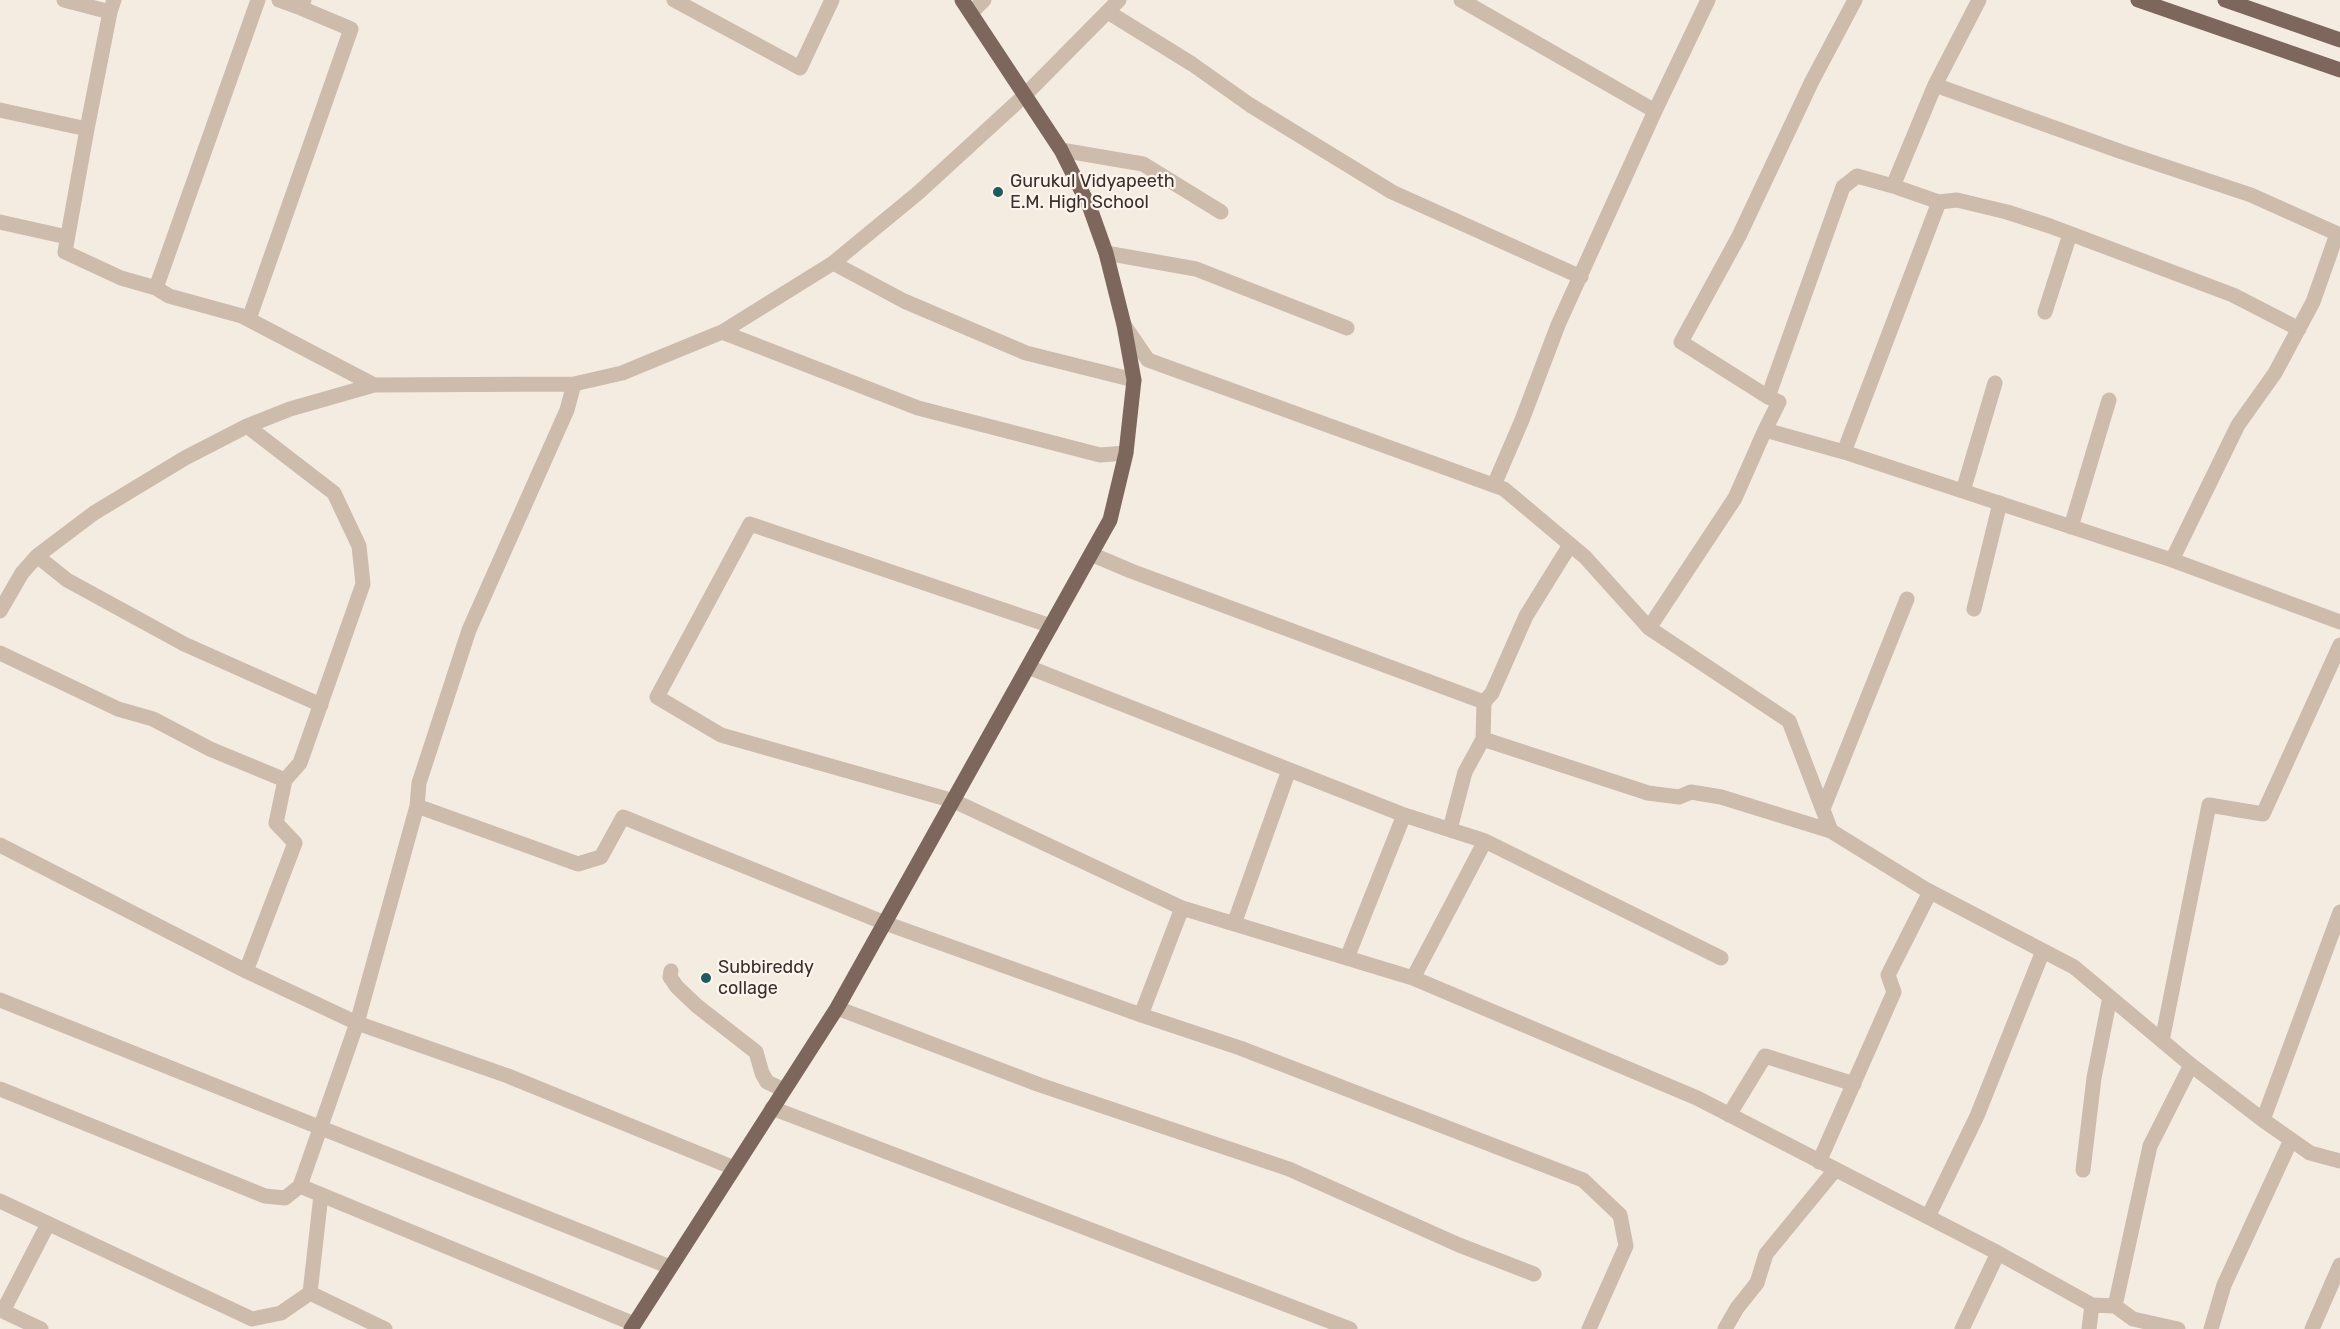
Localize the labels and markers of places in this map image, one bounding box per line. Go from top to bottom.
place label: Gurukul Vidyapeeth E.M. High School [1010,171,1175,213]
marker: Gurukul Vidyapeeth E.M. High School [991,185,1005,199]
place label: Subbireddy collage [718,957,814,1000]
marker: Subbireddy collage [699,971,713,985]

